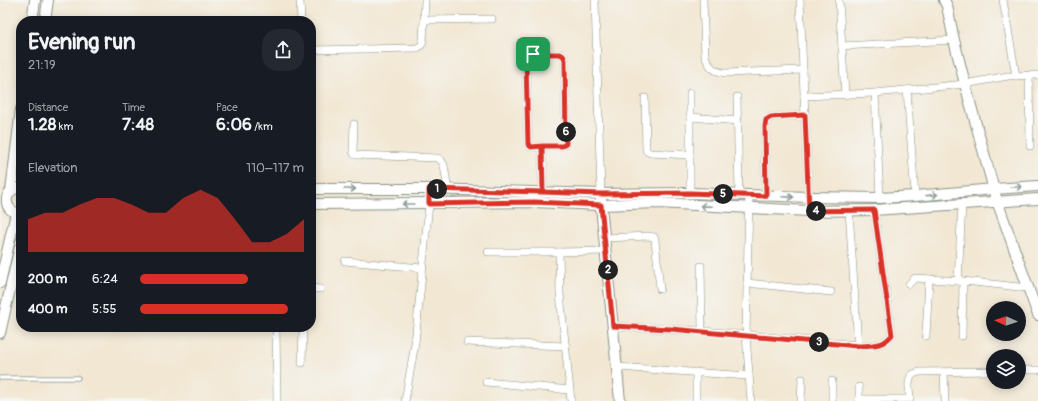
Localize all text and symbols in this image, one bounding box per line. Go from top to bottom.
text: Evening run [28,28,136,56]
button: share [262,29,304,71]
pin [516,37,550,71]
icon: arrive [522,43,544,65]
text: 21:19 [28,57,56,73]
text: Distance [28,101,68,114]
text: Time [122,101,145,114]
text: Pace [216,101,238,114]
text: 1.28 [28,114,56,135]
text: 7:48 [122,114,154,135]
text: 6:06 [216,114,252,135]
text: km [56,120,73,133]
text: /km [252,120,273,133]
pin: 6 [556,122,576,142]
text: 6 [563,125,569,138]
text: Elevation [28,160,78,176]
text: 110–117 m [246,160,304,176]
pin: 1 [427,179,447,199]
text: 1 [435,182,439,195]
pin: 5 [713,184,733,204]
one-way arrow [1009,184,1022,191]
one-way arrow [343,185,356,193]
text: 5 [720,187,726,200]
one-way arrow [925,191,938,198]
one-way arrow [781,193,794,200]
one-way arrow [402,200,415,208]
pin: 4 [806,201,826,221]
one-way arrow [700,202,713,210]
text: 4 [813,204,819,217]
pin: 2 [598,260,618,280]
text: 2 [605,263,611,276]
text: 200 m [28,271,67,287]
text: 6:24 [92,271,118,287]
text: 400 m [28,301,68,317]
text: 5:55 [92,301,117,317]
north arrow [986,301,1026,341]
map controls [986,301,1026,389]
pin: 3 [809,332,829,352]
text: 3 [816,335,822,348]
button: layers [986,349,1026,389]

